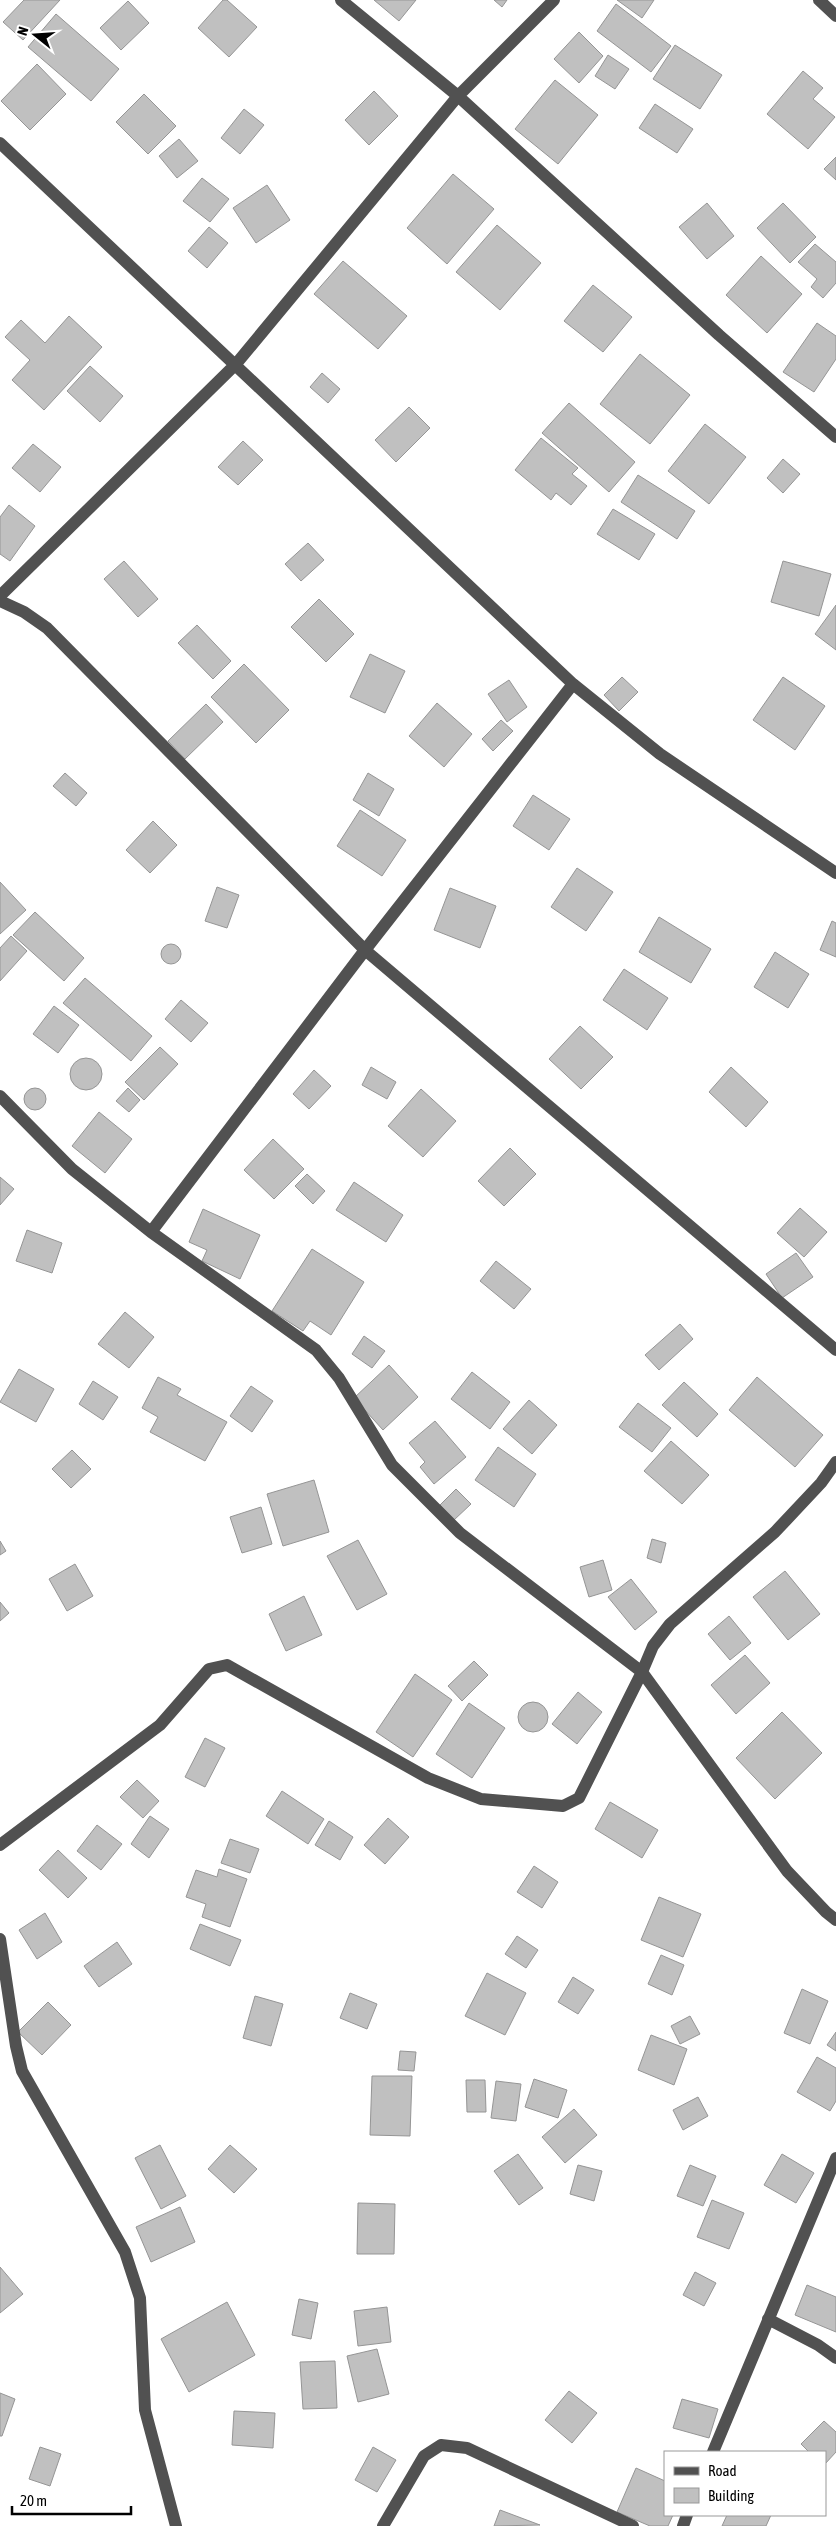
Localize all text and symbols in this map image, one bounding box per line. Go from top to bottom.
north arrow [10,10,60,60]
text: N [14,25,31,37]
legend [664,2451,826,2516]
text: Road [708,2462,737,2479]
scale bar [12,2484,131,2516]
text: Building [708,2487,754,2504]
text: 20 m [20,2492,47,2509]

